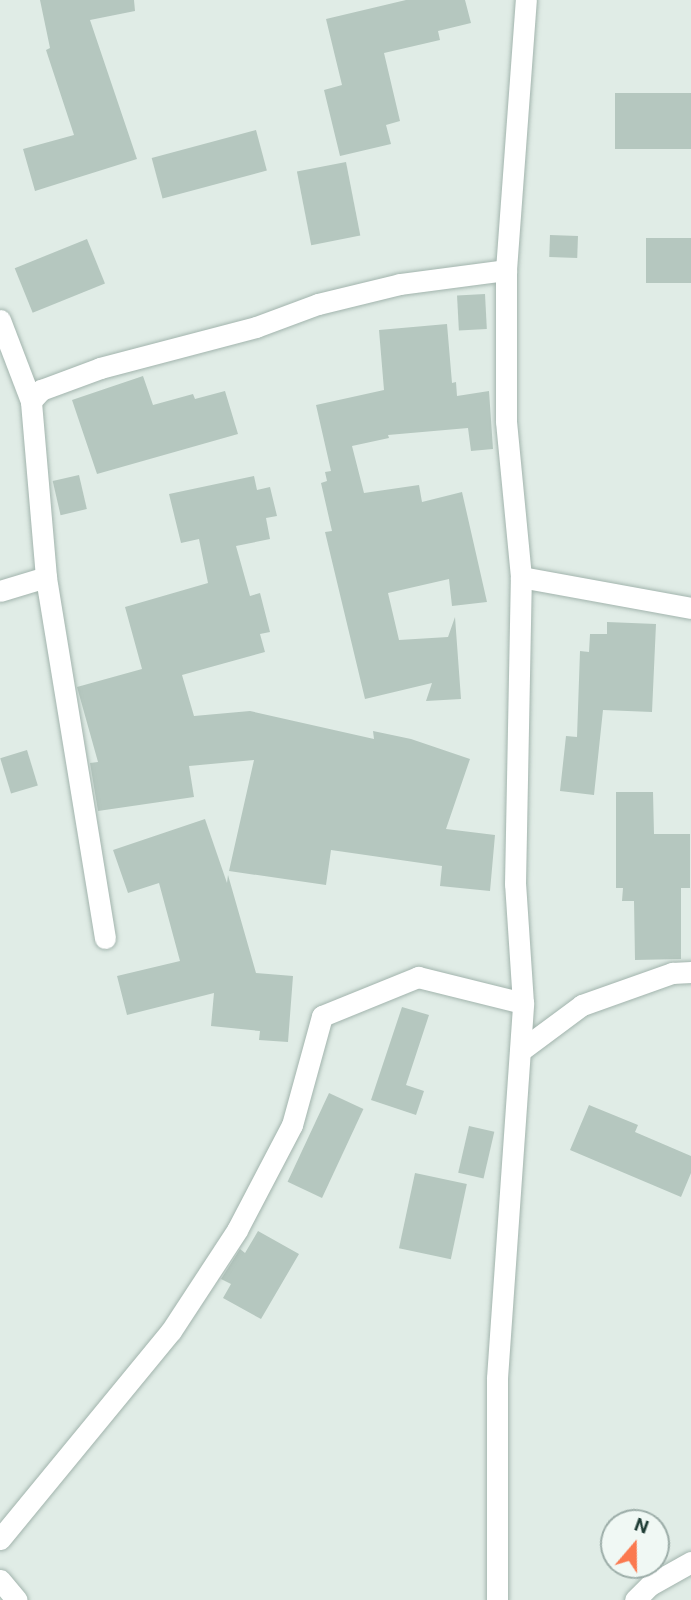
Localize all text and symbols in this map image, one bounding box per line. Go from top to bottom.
north arrow [600,1509,670,1579]
text: N [631,1513,652,1539]

